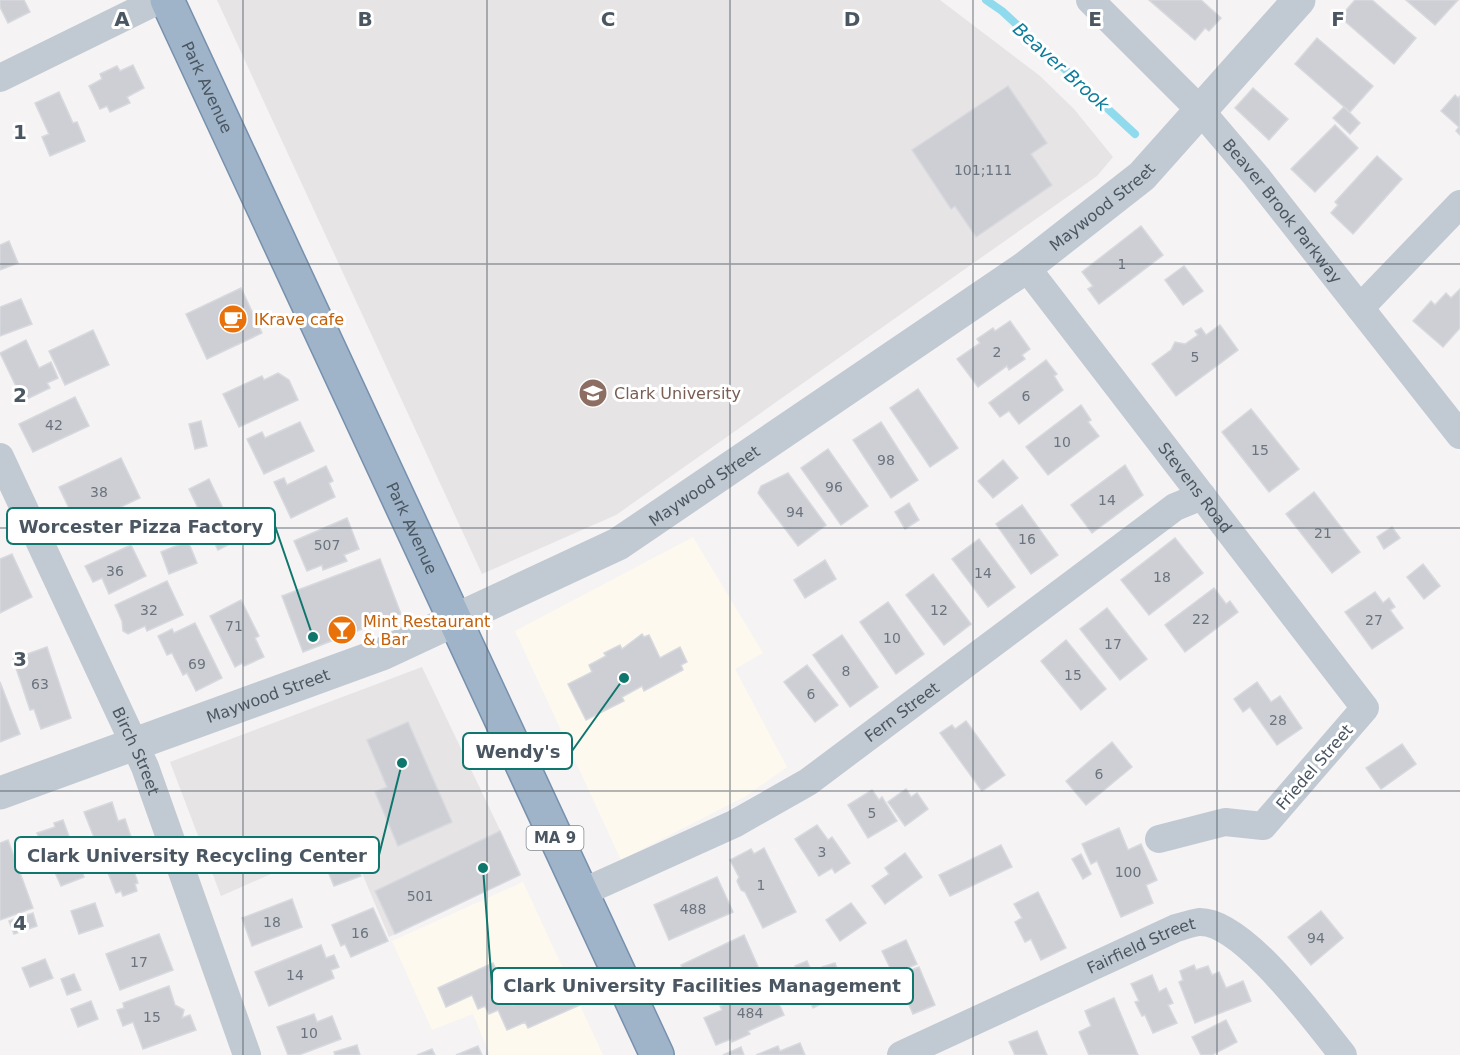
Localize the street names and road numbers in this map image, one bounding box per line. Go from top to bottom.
street label: Park Avenue [177,38,236,136]
street label: Beaver Brook Parkway [1219,135,1346,287]
street label: Maywood Street [1046,159,1159,255]
street label: Stevens Road [1154,439,1236,537]
street label: Maywood Street [645,442,763,530]
street label: Park Avenue [382,479,441,577]
street label: Maywood Street [204,665,332,727]
street label: Fern Street [861,678,943,746]
street label: Birch Street [108,704,163,798]
street label: Friedel Street [1272,721,1357,814]
road number: MA 9 [526,826,584,850]
street label: Fairfield Street [1084,914,1197,978]

